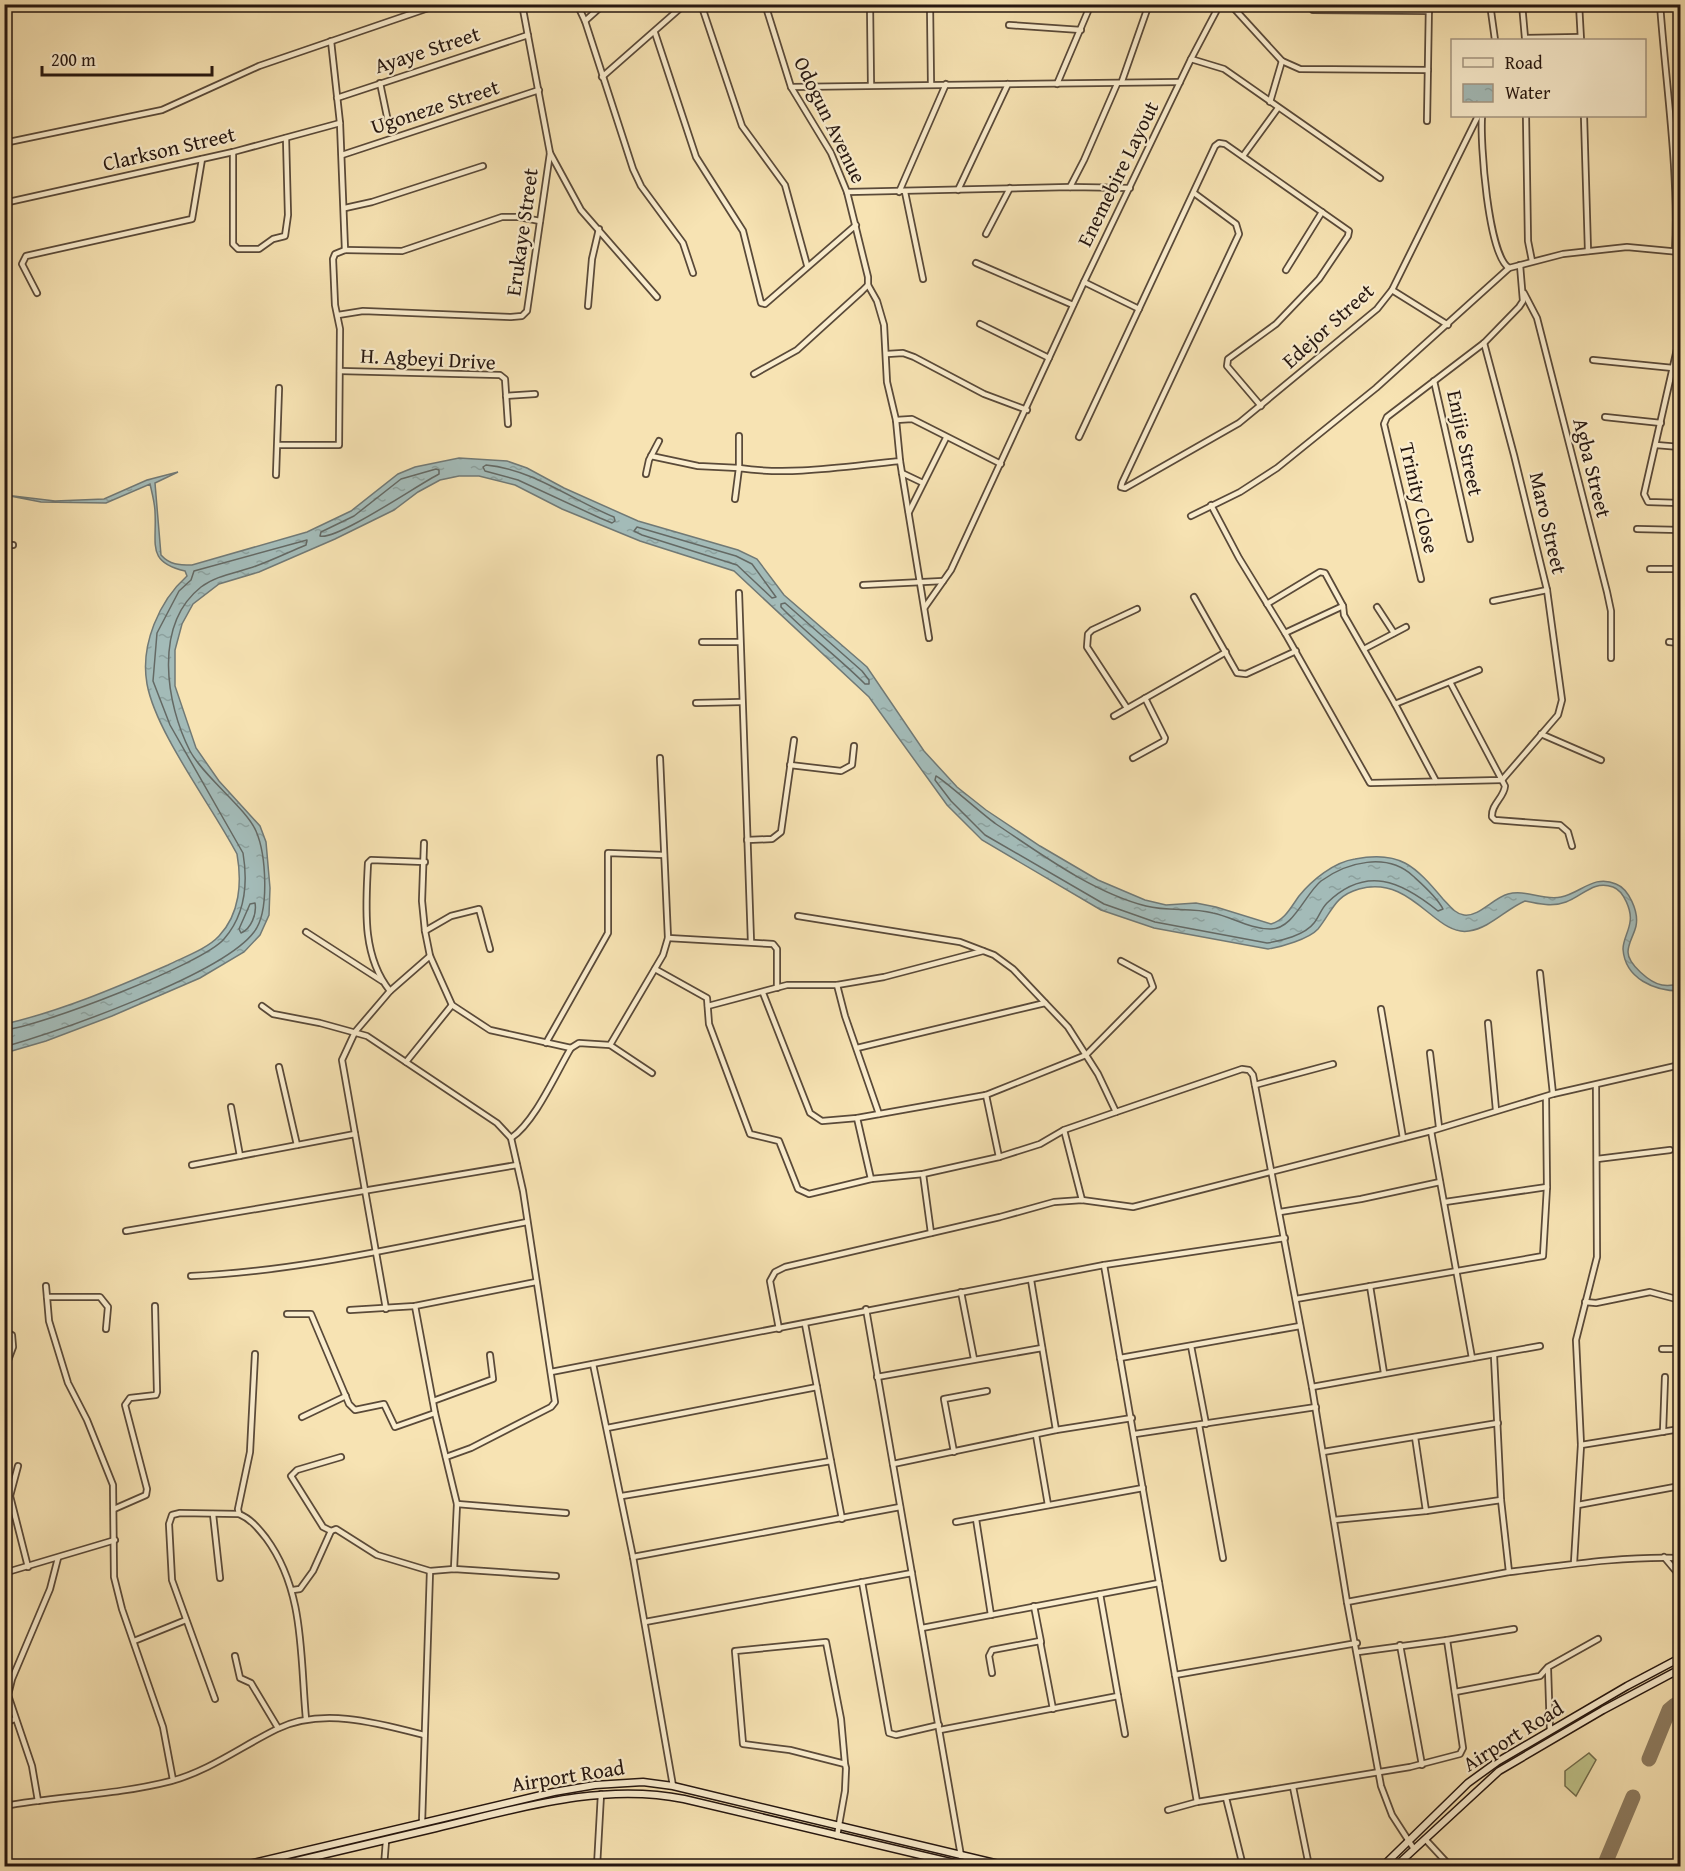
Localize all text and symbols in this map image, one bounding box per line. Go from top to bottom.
street label: Ayaye Street [370,18,484,81]
scale bar [42,39,212,77]
legend [1451,39,1646,117]
text: 200 m [51,46,96,73]
text: Road [1505,49,1543,76]
street label: Odogun Avenue [786,51,875,188]
street label: Ugoneze Street [367,71,504,142]
text: Water [1505,79,1551,106]
street label: Enemebire Layout [1069,95,1166,252]
street label: Clarkson Street [100,118,239,179]
street label: Erukaye Street [497,165,546,298]
street label: Edejor Street [1275,275,1381,375]
street label: H. Agbeyi Drive [359,339,497,378]
street label: Enijie Street [1439,387,1492,499]
street label: Agba Street [1565,415,1620,522]
street label: Trinity Close [1392,439,1447,556]
street label: Maro Street [1522,469,1575,578]
street label: Airport Road [1456,1692,1570,1779]
street label: Airport Road [509,1751,627,1800]

